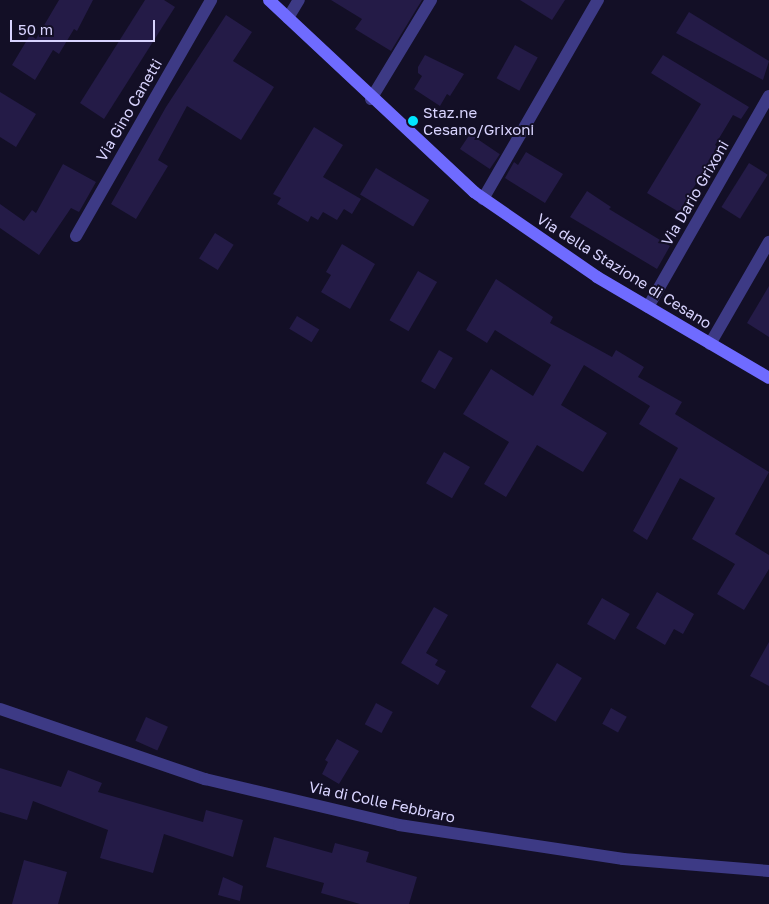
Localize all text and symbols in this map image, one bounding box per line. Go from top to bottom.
scale bar [12,10,158,42]
text: 50 m [18,20,53,38]
street label: Via Gino Canetti [92,56,166,164]
place label: Staz.ne Cesano/Grixoni [423,103,534,138]
marker: Staz.ne Cesano/Grixoni [407,115,419,127]
street label: Via Dario Grixoni [658,137,732,249]
street label: Via della Stazione di Cesano [533,210,715,332]
street label: Via di Colle Febbraro [307,778,457,826]

